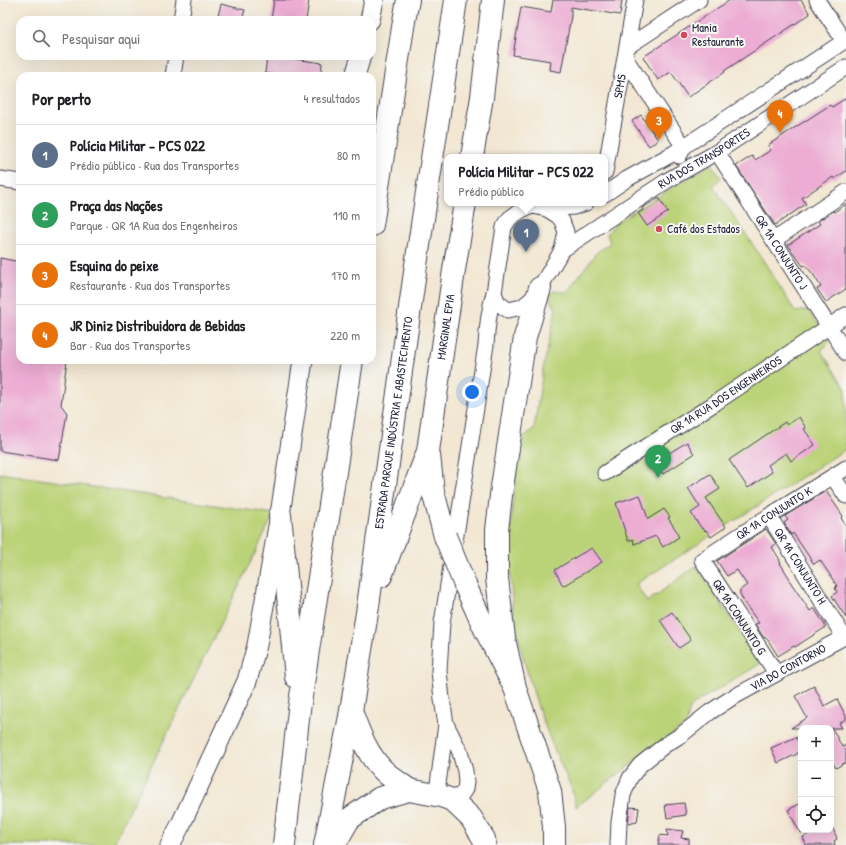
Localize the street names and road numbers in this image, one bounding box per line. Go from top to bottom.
street label: SPMS [609,72,630,99]
street label: RUA DOS TRANSPORTES [654,123,753,192]
street label: QR 1A CONJUNTO J [751,211,812,293]
street label: MARGINAL EPIA [432,293,458,361]
street label: ESTRADA PARQUE INDÚSTRIA E ABASTECIMENTO [370,315,417,530]
street label: QR 1A RUA DOS ENGENHEIROS [666,351,786,438]
street label: QR 1A CONJUNTO K [732,482,816,544]
street label: QR 1A CONJUNTO H [770,524,831,608]
street label: QR 1A CONJUNTO G [709,576,770,658]
street label: VIA DO CONTORNO [747,639,829,694]

